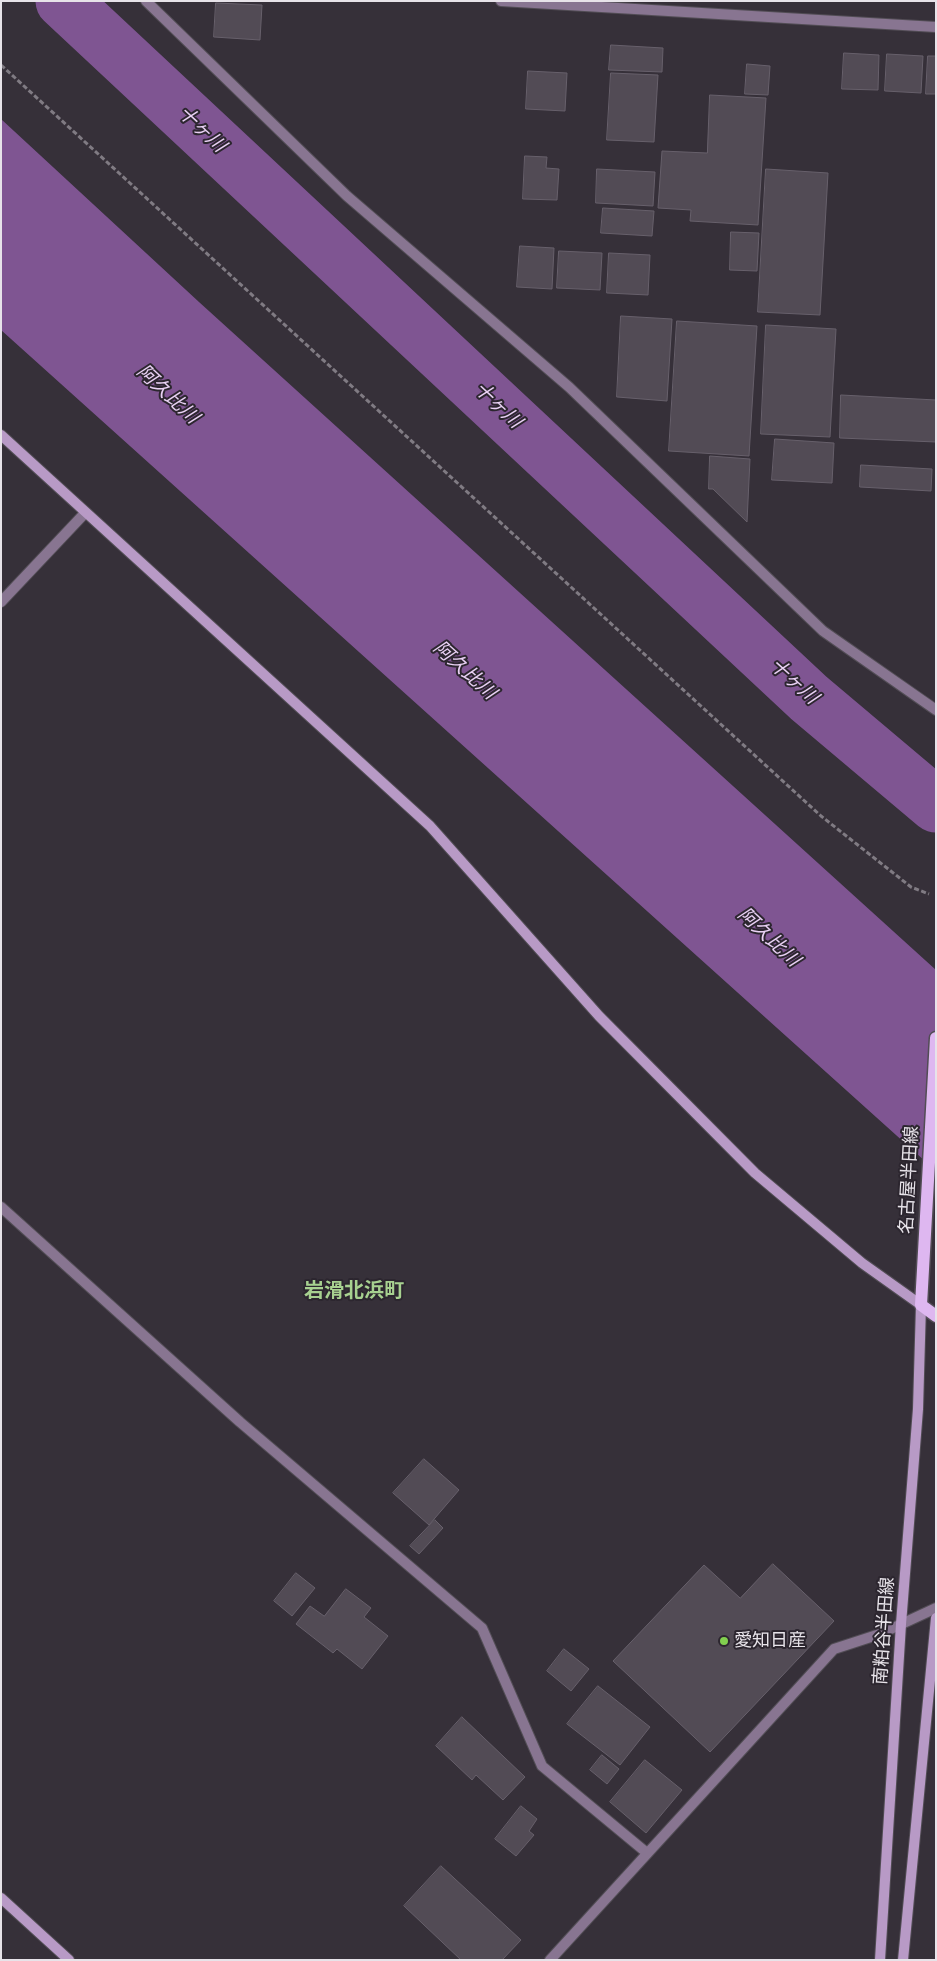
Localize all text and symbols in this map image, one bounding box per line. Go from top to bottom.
water label: 十ヶ川 [172,102,230,158]
water label: 阿久比川 [131,361,203,429]
water label: 十ヶ川 [468,378,526,434]
water label: 阿久比川 [428,637,500,705]
water label: 十ヶ川 [764,654,822,710]
water label: 阿久比川 [732,904,804,972]
street label: 名古屋半田線 [896,1126,924,1234]
district label: 岩滑北浜町 [304,1280,404,1304]
street label: 南粕谷半田線 [870,1576,900,1686]
place label: 愛知日産 [734,1630,806,1652]
marker: 愛知日産 [718,1635,730,1647]

